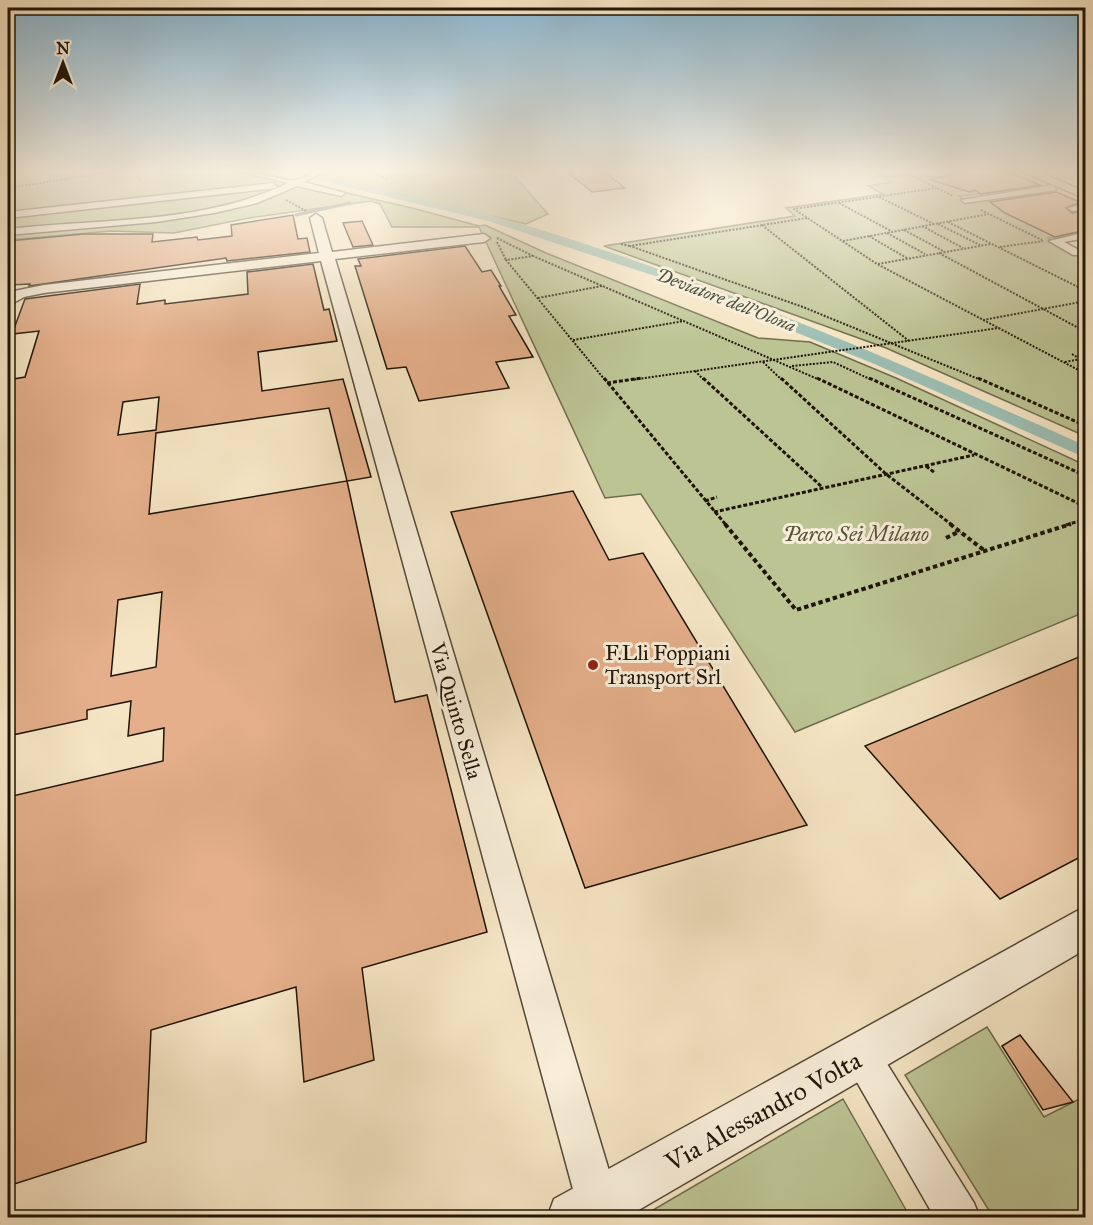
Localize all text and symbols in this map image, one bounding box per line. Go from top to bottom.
north arrow [33,33,93,93]
text: N [56,39,70,58]
water label: Deviatore dell'Olona [653,263,799,337]
park label: Parco Sei Milano [783,521,929,547]
street label: Via Quinto Sella [424,639,488,782]
place label: F.Lli Foppiani Transport Srl [605,640,730,690]
marker: F.Lli Foppiani Transport Srl [586,658,600,672]
street label: Via Alessandro Volta [658,1044,867,1179]

